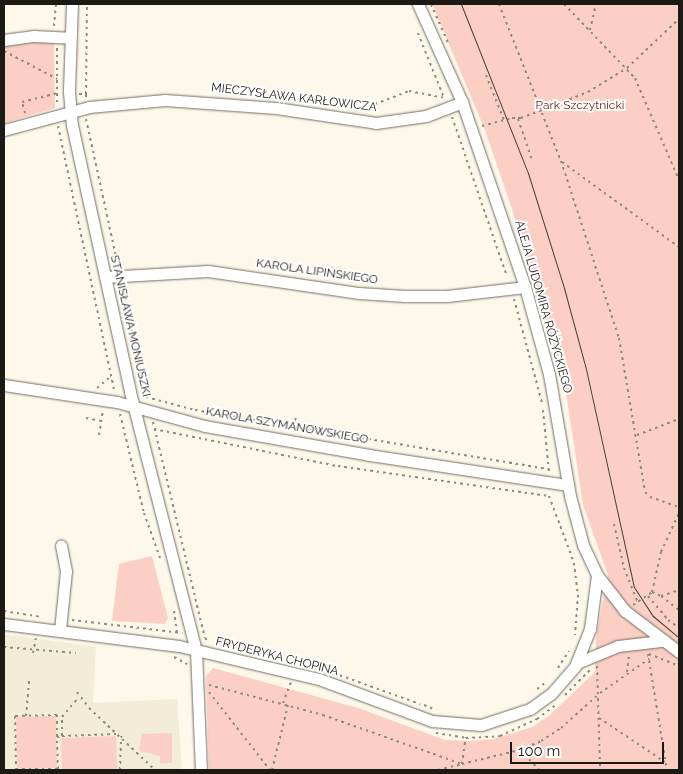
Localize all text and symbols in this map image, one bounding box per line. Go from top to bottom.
street label: MIECZYSŁAWA KARŁOWICZA [210,81,378,115]
park label: Park Szczytnicki [536,99,624,113]
street label: ALEJA LUDOMIRA RÓŻYCKIEGO [511,218,575,396]
street label: STANISŁAWA MONIUSZKI [107,254,153,398]
street label: KAROLA LIPIŃSKIEGO [255,256,379,288]
street label: KAROLA SZYMANOWSKIEGO [204,405,370,447]
street label: FRYDERYKA CHOPINA [214,635,340,679]
scale bar [513,732,667,764]
text: 100 m [518,742,560,760]

